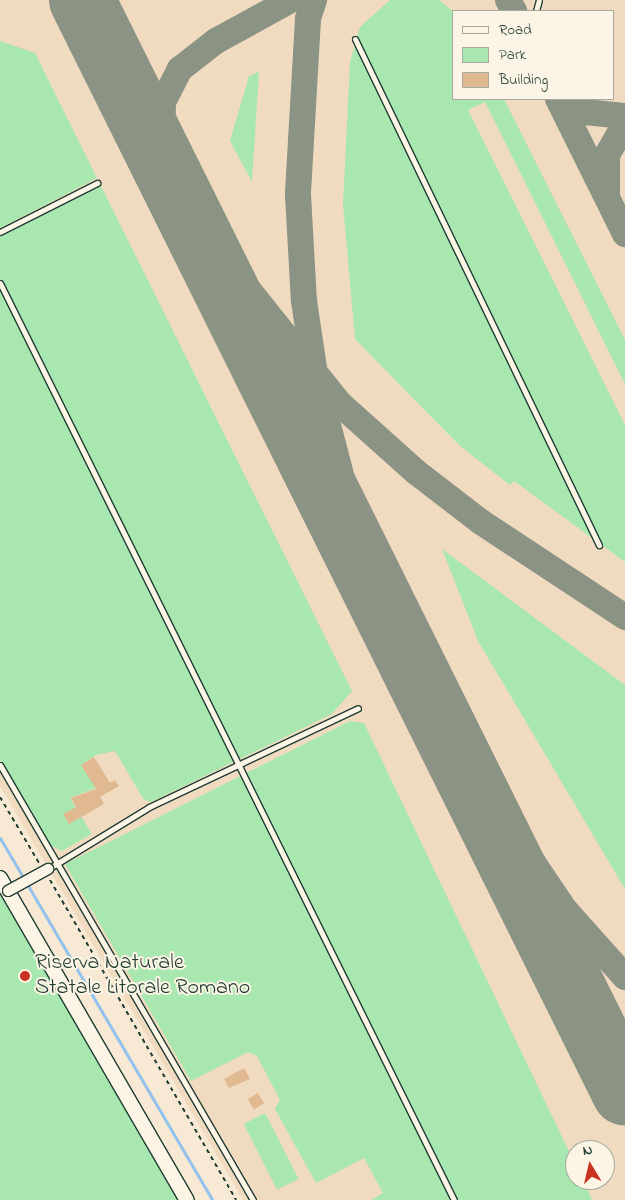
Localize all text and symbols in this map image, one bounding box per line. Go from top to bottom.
legend [452,10,615,100]
text: Road [499,19,532,41]
text: Park [499,44,526,66]
text: Building [499,69,548,91]
place label: Riserva Naturale Statale Litorale Romano [35,950,250,1001]
marker: Riserva Naturale Statale Litorale Romano [19,970,31,982]
north arrow [565,1140,615,1190]
text: N [581,1140,594,1162]

